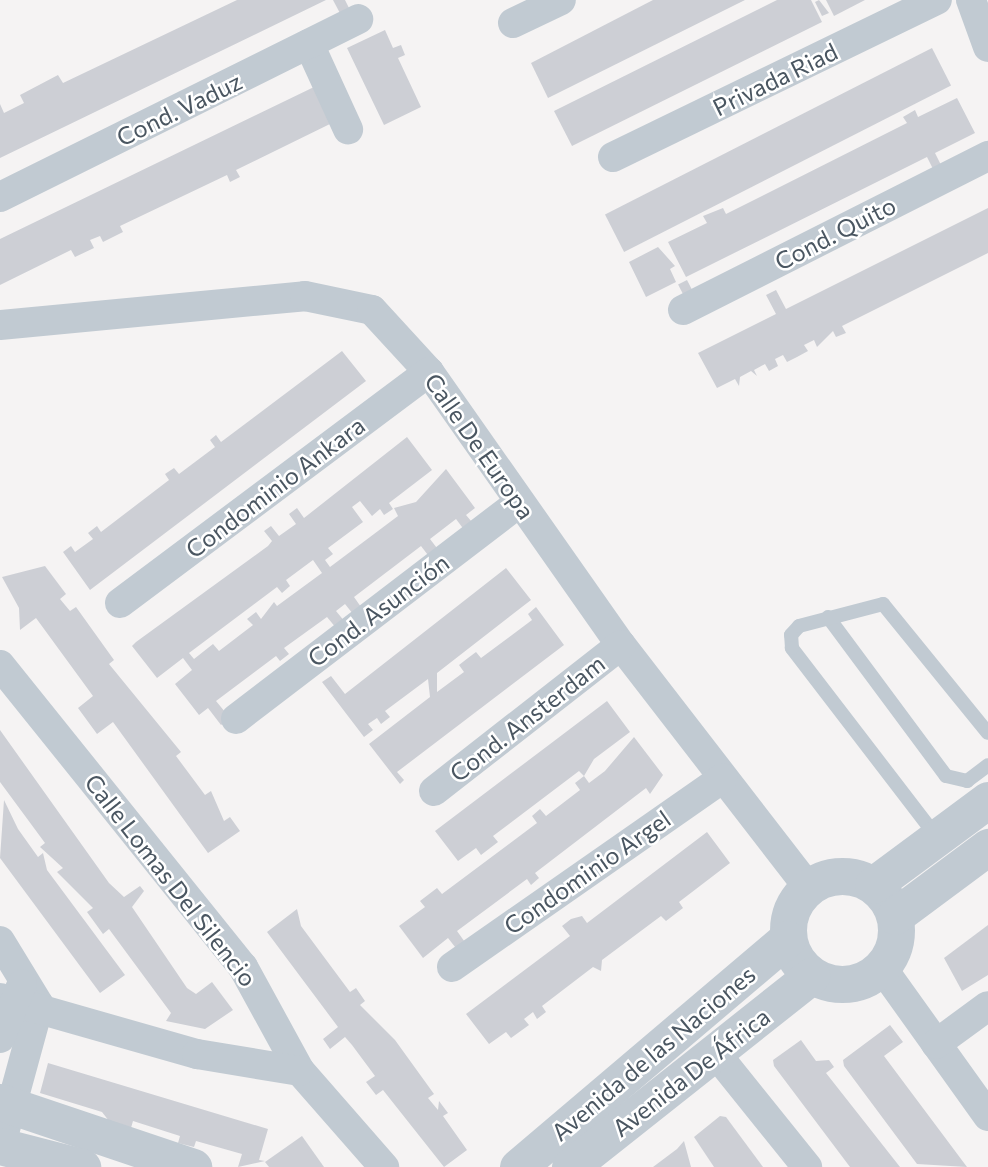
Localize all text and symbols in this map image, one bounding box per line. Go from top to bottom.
street label: Privada Riad [708,36,842,122]
street label: Cond. Vaduz [112,66,246,152]
street label: Cond. Quito [770,190,900,276]
street label: Calle De Europa [419,368,541,524]
street label: Condominio Ankara [180,410,370,564]
street label: Cond. Asunción [302,548,454,672]
street label: Cond. Ansterdam [444,649,610,787]
street label: Calle Lomas Del Silencio [79,768,263,992]
street label: Condominio Argel [498,804,676,940]
street label: Avenida de las Naciones [545,959,761,1147]
street label: Avenida De África [607,1002,775,1142]

